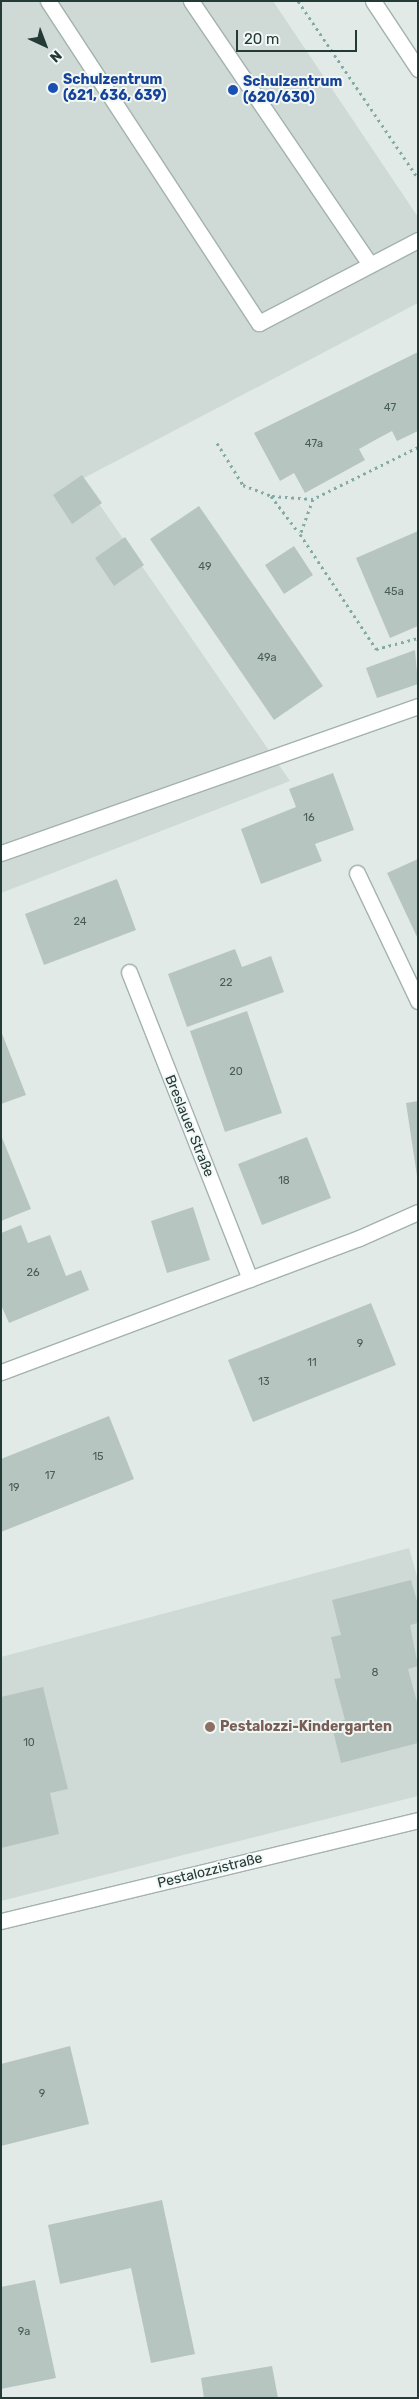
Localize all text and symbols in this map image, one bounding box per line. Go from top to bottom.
north arrow [20,20,70,70]
scale bar [239,20,360,52]
text: 20 m [244,30,279,48]
text: N [46,47,65,66]
place label: Schulzentrum (621, 636, 639) [63,72,167,104]
place label: Schulzentrum (620/630) [243,74,342,106]
marker: Schulzentrum (621, 636, 639) [47,82,59,94]
marker: Schulzentrum (620/630) [227,84,239,96]
house number: 47 [384,401,396,415]
house number: 47a [305,437,323,451]
house number: 49 [198,560,212,574]
house number: 45a [384,585,404,599]
house number: 49a [257,651,277,665]
house number: 16 [303,811,315,825]
house number: 24 [73,915,87,929]
house number: 22 [220,976,232,990]
house number: 20 [229,1065,243,1079]
street label: Breslauer Straße [161,1072,217,1180]
house number: 18 [278,1174,290,1188]
house number: 26 [26,1266,40,1280]
house number: 9 [357,1337,363,1351]
house number: 11 [307,1356,317,1370]
house number: 13 [258,1375,270,1389]
house number: 15 [92,1450,104,1464]
house number: 17 [45,1469,55,1483]
house number: 19 [8,1481,20,1495]
house number: 8 [372,1666,378,1680]
place label: Pestalozzi-Kindergarten [220,1719,392,1735]
marker: Pestalozzi-Kindergarten [204,1721,216,1733]
house number: 10 [23,1736,35,1750]
street label: Pestalozzistraße [156,1850,264,1892]
house number: 9 [39,2087,45,2101]
house number: 9a [18,2325,30,2339]

